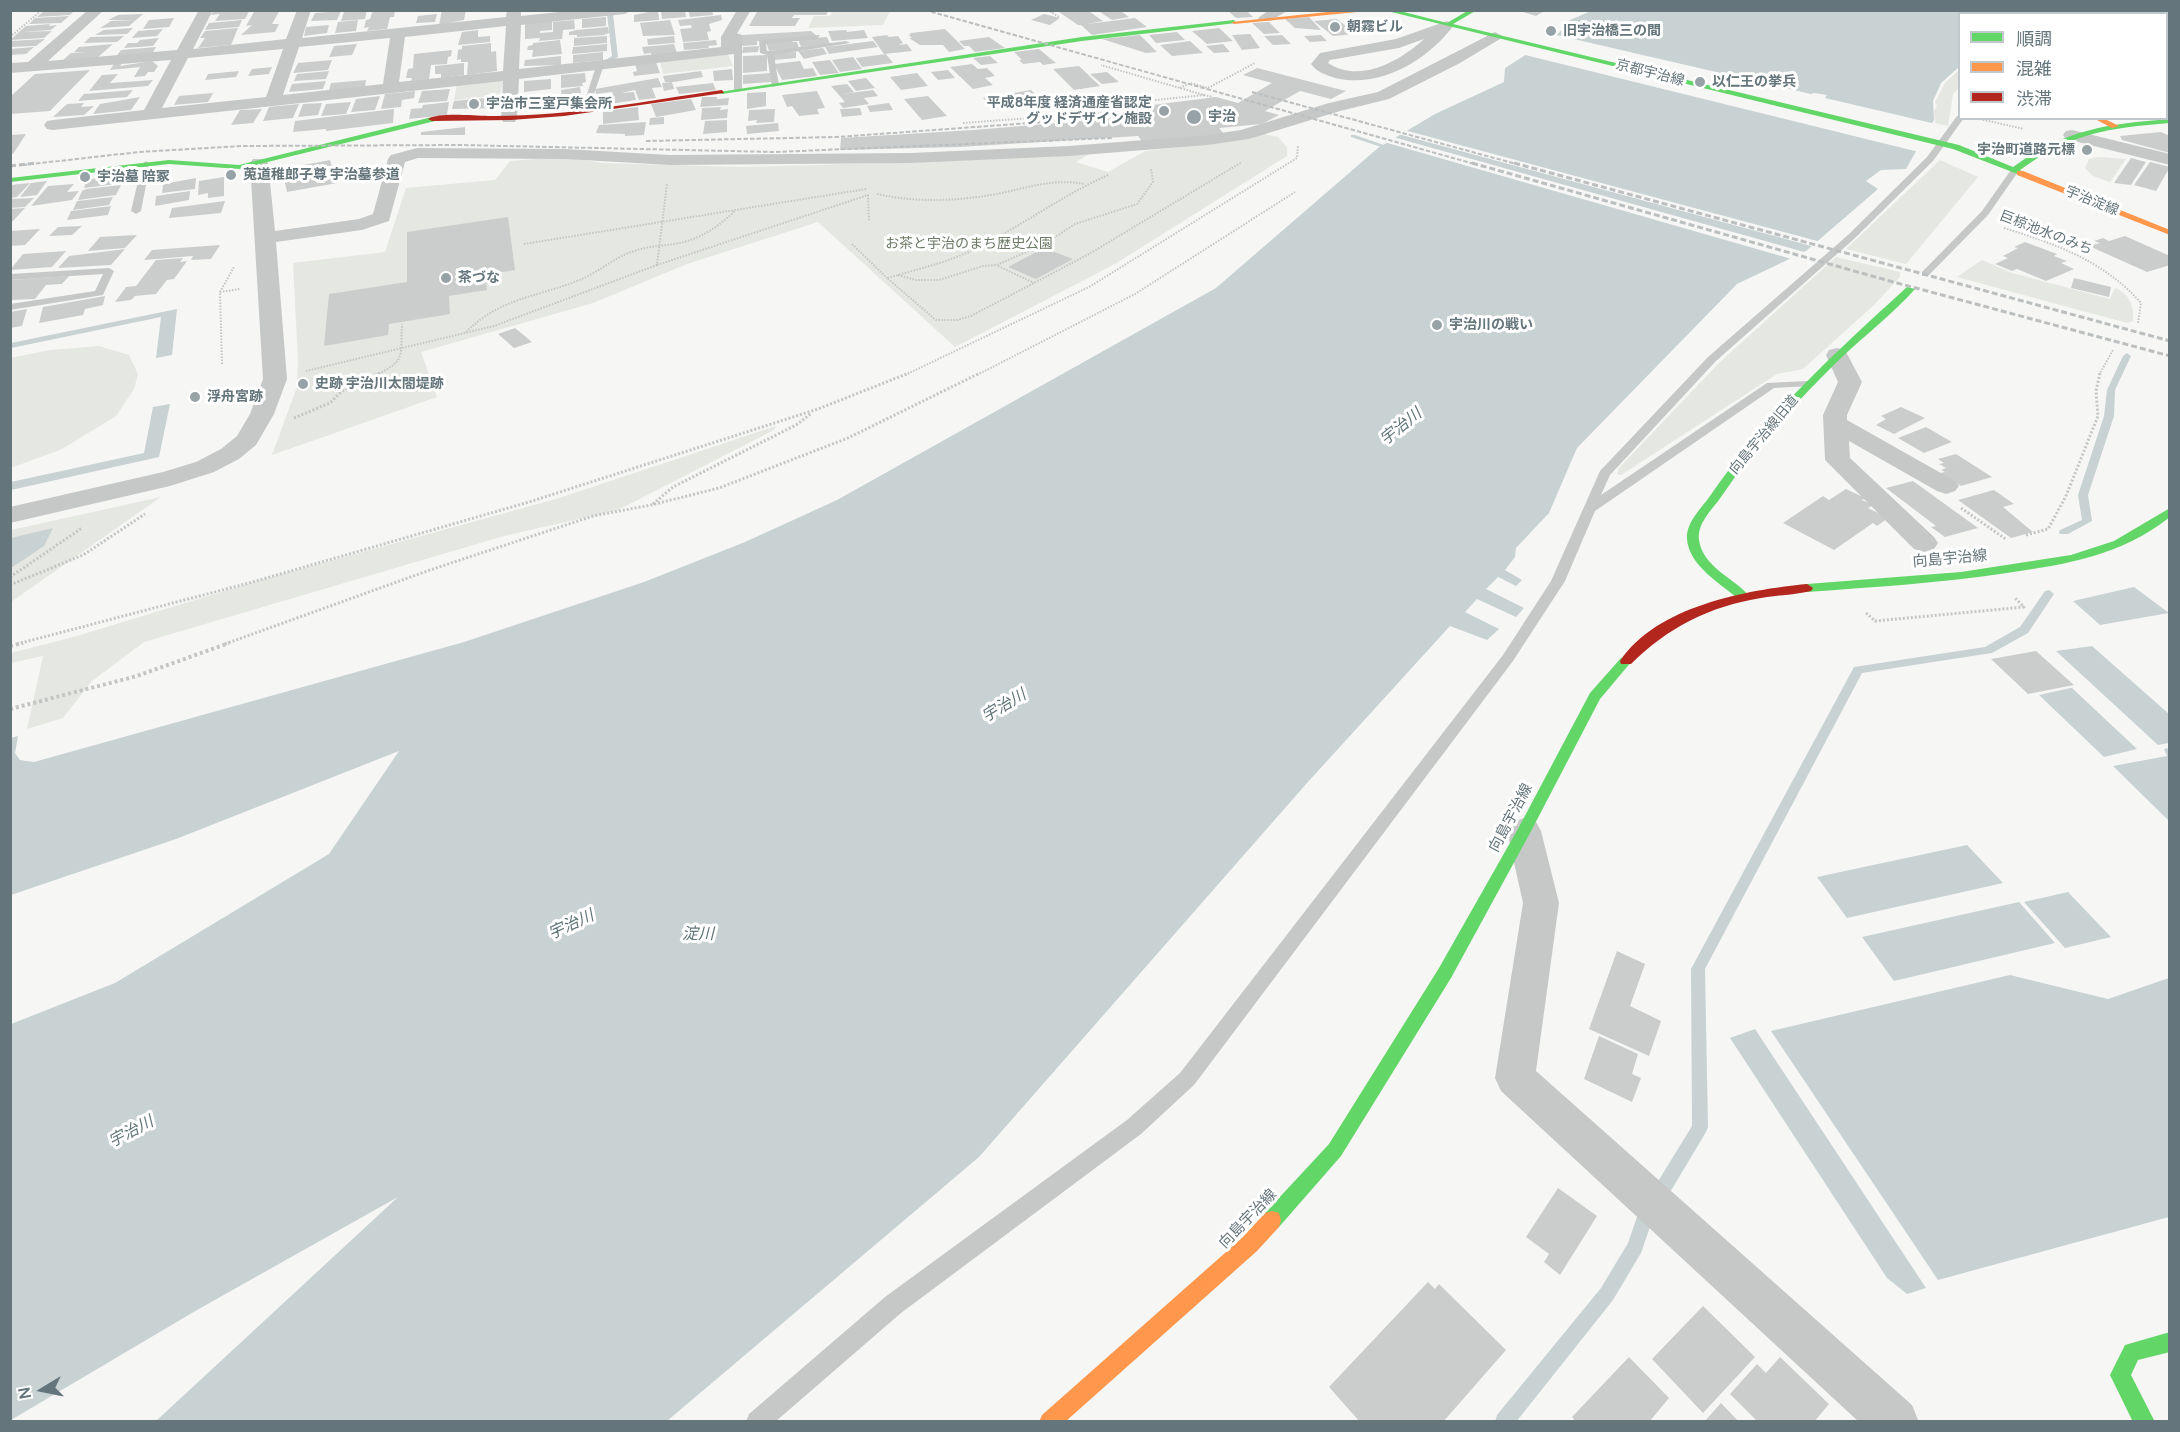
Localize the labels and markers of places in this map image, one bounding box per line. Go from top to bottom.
place label: 朝霧ビル [1347,19,1403,35]
marker: 朝霧ビル [1328,20,1342,34]
place label: 旧宇治橋三の間 [1563,23,1661,39]
marker: 旧宇治橋三の間 [1544,24,1558,38]
place label: 以仁王の挙兵 [1712,74,1796,90]
marker: 以仁王の挙兵 [1693,75,1707,89]
place label: 平成8年度 経済通産省認定 グッドデザイン施設 [987,95,1152,128]
place label: 宇治市三室戸集会所 [486,96,612,112]
marker: 宇治市三室戸集会所 [467,97,481,111]
marker: 平成8年度 経済通産省認定 グッドデザイン施設 [1157,104,1171,118]
marker: 宇治 [1185,108,1203,126]
place label: 宇治 [1208,109,1236,125]
place label: 宇治町道路元標 [1977,142,2075,158]
marker: 宇治町道路元標 [2080,143,2094,157]
place label: 莵道稚郎子尊 宇治墓参道 [243,167,400,183]
marker: 莵道稚郎子尊 宇治墓参道 [224,168,238,182]
place label: 宇治墓 陪冢 [97,169,170,185]
marker: 宇治墓 陪冢 [78,170,92,184]
place label: 茶づな [458,270,500,286]
marker: 茶づな [439,271,453,285]
place label: 宇治川の戦い [1449,317,1533,333]
marker: 宇治川の戦い [1430,318,1444,332]
place label: 史跡 宇治川太閤堤跡 [315,376,444,392]
marker: 史跡 宇治川太閤堤跡 [296,377,310,391]
place label: 浮舟宮跡 [207,389,263,405]
marker: 浮舟宮跡 [188,390,202,404]

